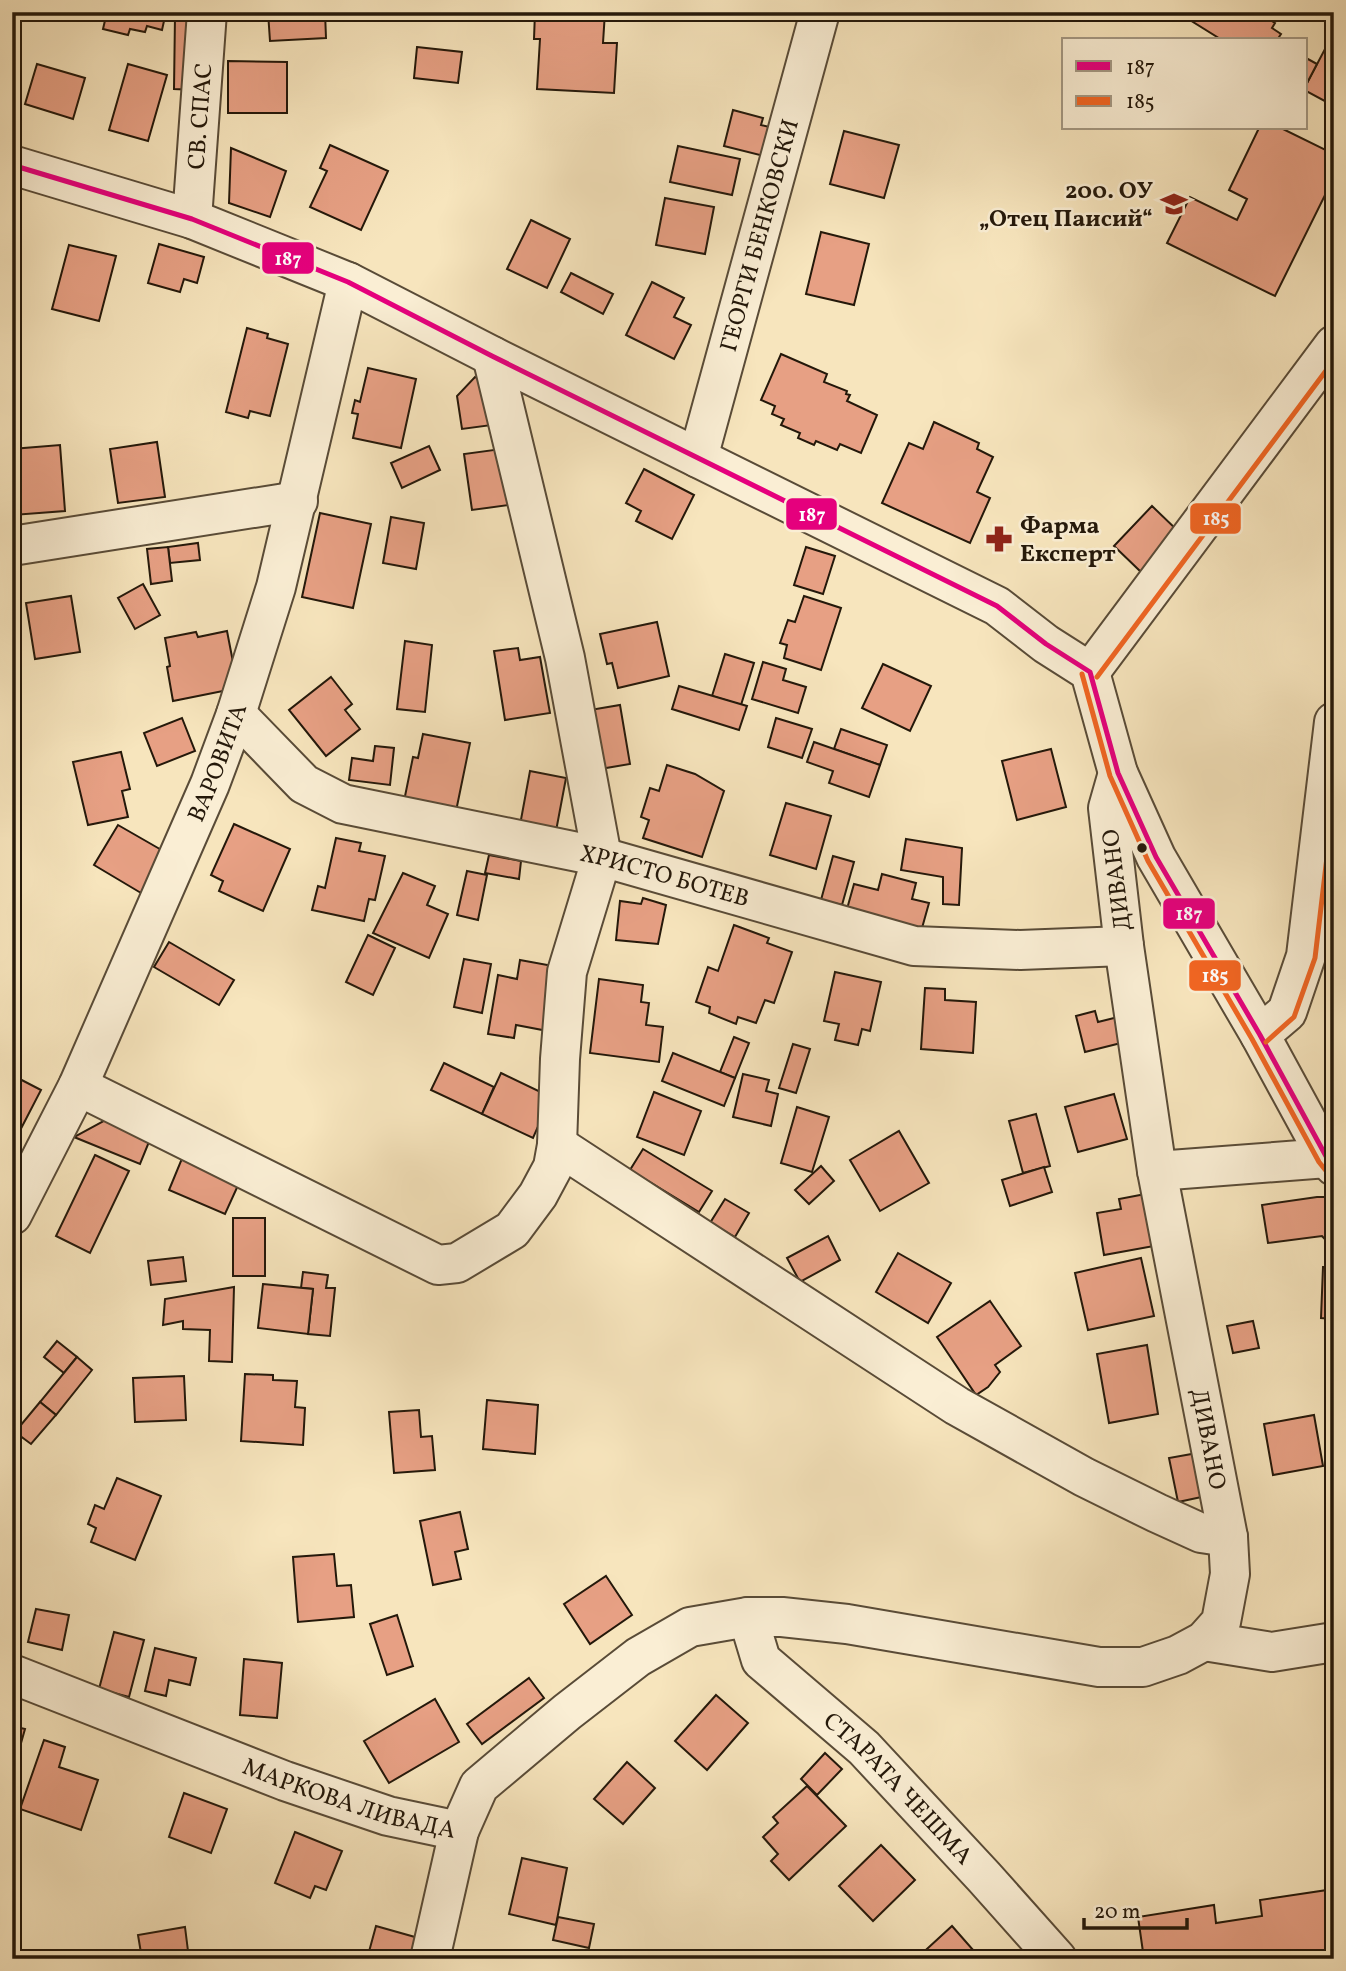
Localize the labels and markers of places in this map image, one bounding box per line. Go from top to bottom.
place label: 200. ОУ „Отец Паисий“ [979,175,1153,237]
school or university icon: 200. ОУ „Отец Паисий“ [1159,189,1189,219]
place label: Фарма Експерт [1020,510,1116,572]
pharmacy icon: Фарма Експерт [984,524,1014,554]
unlabelled marker [1135,841,1149,855]

